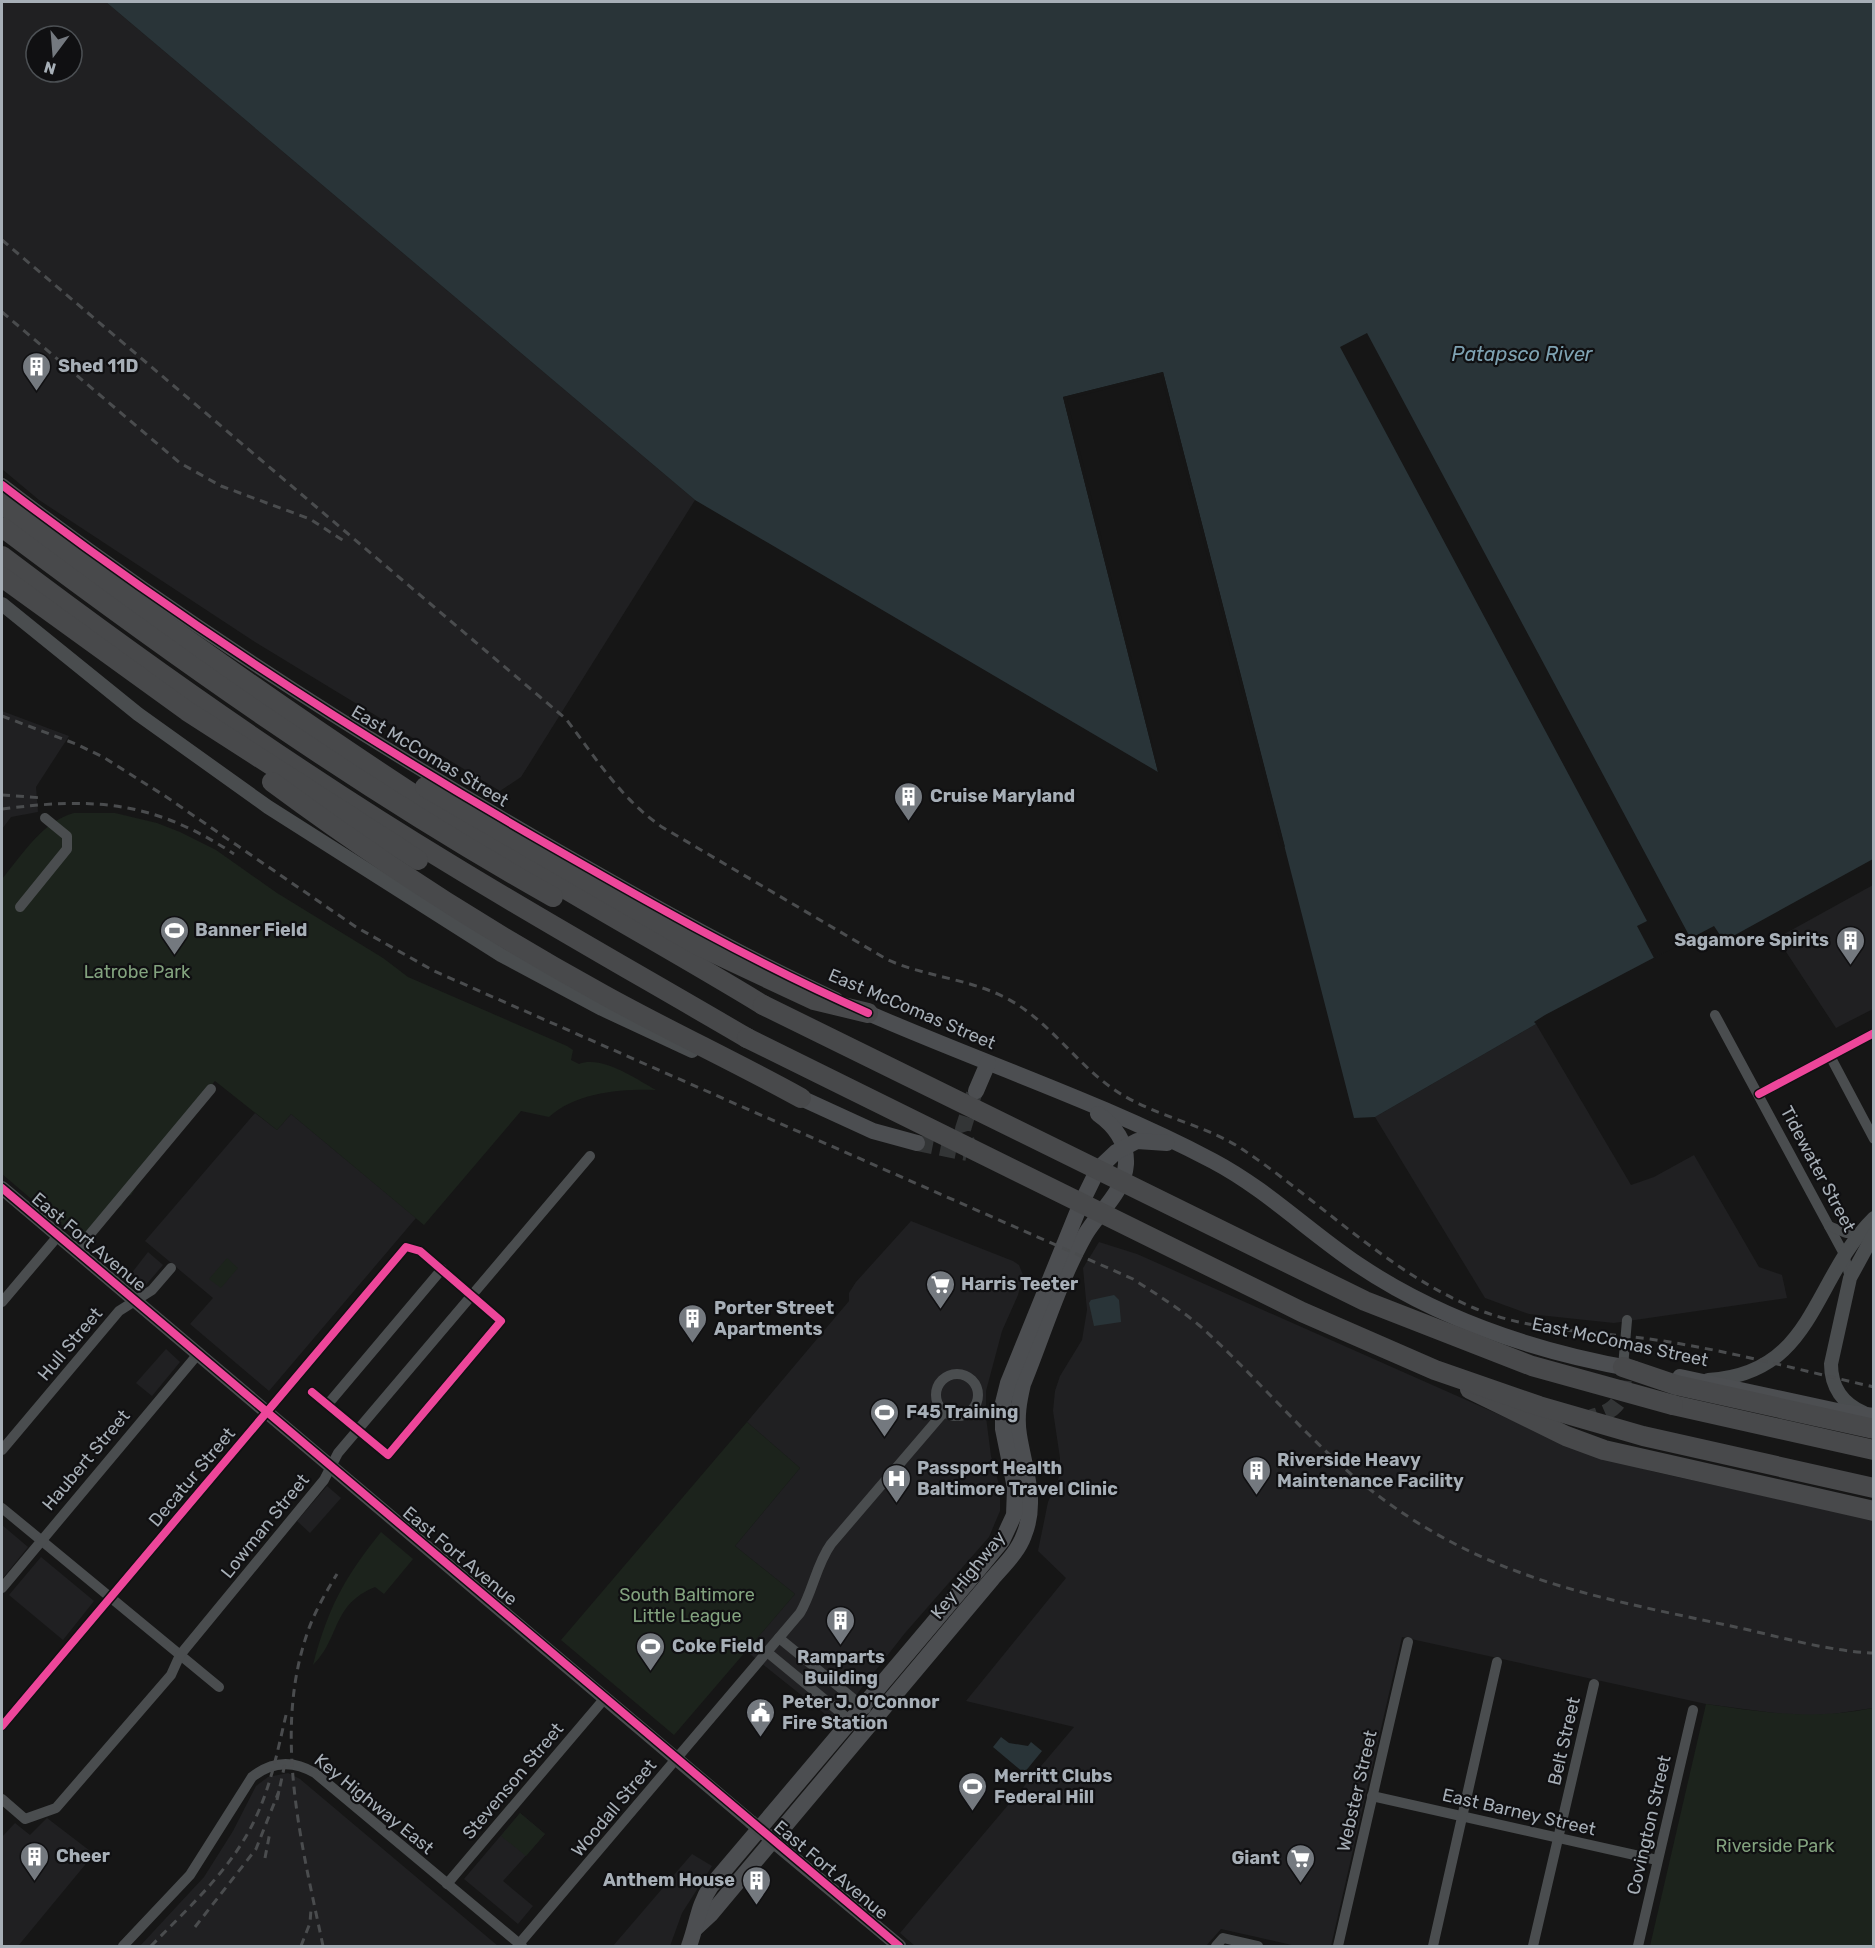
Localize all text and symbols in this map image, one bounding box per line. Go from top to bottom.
north arrow [24,24,84,84]
text: N [42,57,58,79]
water label: Patapsco River [1452,342,1594,366]
building icon: Shed 11D [21,350,53,392]
place label: Shed 11D [58,355,138,377]
street label: East McComas Street [347,700,513,812]
building icon: Cruise Maryland [893,780,925,822]
place label: Cruise Maryland [930,785,1075,807]
sports icon: Banner Field [158,914,190,956]
place label: Banner Field [195,919,307,941]
building icon: Sagamore Spirits [1834,924,1866,966]
place label: Sagamore Spirits [1674,929,1829,951]
park label: Latrobe Park [84,961,191,983]
street label: East McComas Street [825,964,999,1054]
street label: Tidewater Street [1776,1102,1860,1236]
street label: East Fort Avenue [27,1188,151,1296]
supermarket icon: Harris Teeter [924,1268,956,1310]
place label: Harris Teeter [961,1273,1078,1295]
place label: Porter Street Apartments [714,1297,834,1340]
building icon: Porter Street Apartments [677,1302,709,1344]
street label: Hull Street [33,1303,107,1385]
street label: East McComas Street [1530,1313,1710,1371]
sports icon: F45 Training [869,1396,901,1438]
place label: F45 Training [906,1401,1018,1423]
street label: Haubert Street [37,1405,135,1515]
street label: Decatur Street [144,1423,240,1531]
place label: Riverside Heavy Maintenance Facility [1277,1449,1464,1492]
building icon: Riverside Heavy Maintenance Facility [1240,1454,1272,1496]
place label: Passport Health Baltimore Travel Clinic [917,1457,1118,1500]
hospital icon: Passport Health Baltimore Travel Clinic [880,1462,912,1504]
street label: Lowman Street [216,1469,314,1583]
street label: East Fort Avenue [398,1502,522,1610]
street label: Key Highway [926,1527,1010,1623]
park label: South Baltimore Little League [619,1584,755,1627]
building icon: Ramparts Building [825,1604,857,1646]
sports icon: Coke Field [635,1630,667,1672]
place label: Coke Field [672,1635,764,1657]
place label: Ramparts Building [797,1646,885,1689]
place label: Peter J. O'Connor Fire Station [782,1691,939,1734]
street label: Belt Street [1543,1695,1585,1787]
public building icon: Peter J. O'Connor Fire Station [745,1696,777,1738]
street label: Stevenson Street [458,1718,568,1844]
street label: Webster Street [1332,1728,1382,1854]
street label: Key Highway East [310,1749,438,1859]
street label: Covington Street [1622,1753,1676,1897]
street label: Woodall Street [567,1755,661,1861]
place label: Merritt Clubs Federal Hill [994,1765,1112,1808]
sports icon: Merritt Clubs Federal Hill [957,1770,989,1812]
street label: East Barney Street [1440,1784,1598,1840]
street label: East Fort Avenue [769,1816,893,1924]
park label: Riverside Park [1716,1835,1835,1857]
building icon: Cheer [19,1840,51,1882]
supermarket icon: Giant [1285,1842,1317,1884]
place label: Cheer [56,1845,110,1867]
place label: Giant [1231,1847,1280,1869]
building icon: Anthem House [740,1864,772,1906]
place label: Anthem House [603,1869,735,1891]

